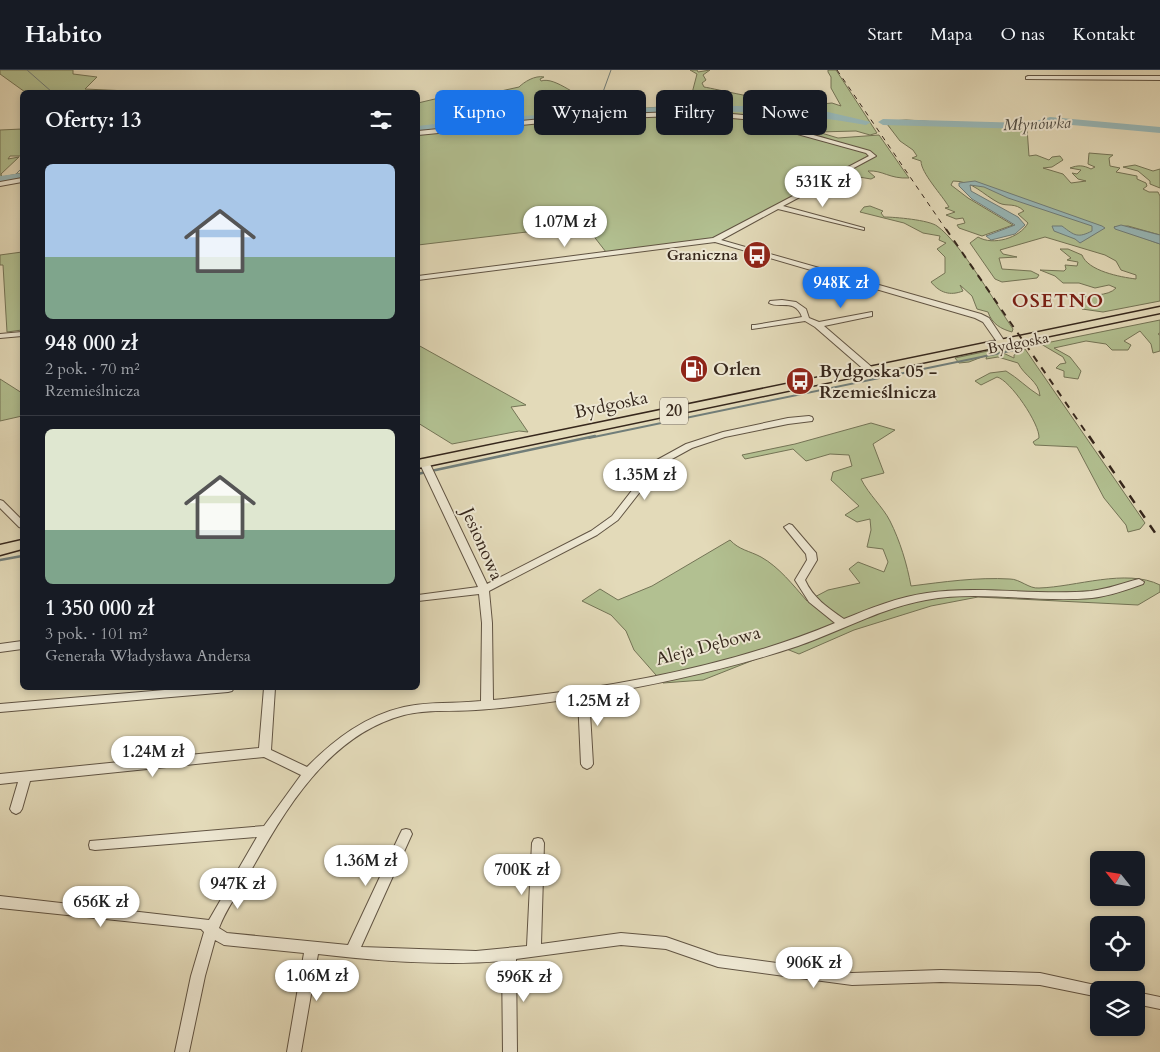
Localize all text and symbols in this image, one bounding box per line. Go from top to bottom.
text: Habito [25,18,102,51]
text: Start [868,22,902,47]
text: Mapa [930,22,972,47]
text: O nas [1000,22,1045,47]
text: Kontakt [1073,22,1135,47]
chip: Kupno [435,90,524,135]
chip: Wynajem [534,90,646,135]
chip: Filtry [656,90,733,135]
chip: Nowe [743,90,827,135]
text: Oferty: 13 [45,106,141,135]
icon: filters [367,106,395,134]
water label: Młynówka [1003,112,1071,136]
pin: 531K zł [777,166,869,208]
text: 531K zł [796,171,850,193]
icon: home [175,196,265,286]
pin: 1.07M zł [513,206,617,248]
text: 1.07M zł [534,211,596,233]
bus stop icon: Graniczna [742,240,772,270]
place label: Graniczna [667,245,739,265]
pin: 948K zł [795,266,887,309]
text: 948K zł [814,272,868,294]
district label: OSETNO [1012,288,1104,314]
street label: Bydgoska [986,327,1051,359]
text: 948 000 zł [45,329,138,358]
fuel station icon: Orlen [679,354,709,384]
place label: Orlen [713,357,761,382]
text: 2 pok. · 70 m² [45,358,140,380]
place label: Bydgoska 05 - Rzemieślnicza [819,359,937,405]
bus stop icon: Bydgoska 05 - Rzemieślnicza [785,366,815,396]
text: Rzemieślnicza [45,380,140,402]
street label: Bydgoska [572,385,650,425]
road number: 20 [660,398,688,424]
pin: 1.35M zł [593,458,697,501]
icon: home [175,462,265,552]
text: 1.35M zł [614,464,676,486]
street label: Jesionowa [454,501,509,585]
text: 1 350 000 zł [45,594,154,623]
street label: Aleja Dębowa [653,620,763,672]
text: 3 pok. · 101 m² [45,623,148,645]
text: Generała Władysława Andersa [45,645,251,667]
pin: 1.25M zł [546,684,650,727]
text: 1.25M zł [567,690,629,712]
pin: 1.24M zł [101,736,205,778]
text: 1.24M zł [122,741,184,763]
pin: 1.36M zł [314,844,418,887]
text: 1.36M zł [335,850,397,872]
north arrow [1090,851,1145,906]
map controls [1090,851,1145,1036]
pin: 700K zł [476,854,568,896]
text: 700K zł [495,859,549,881]
pin: 947K zł [192,868,284,910]
text: 947K zł [211,873,265,895]
pin: 656K zł [55,886,147,928]
text: 656K zł [74,891,128,913]
button: locate [1090,916,1145,971]
pin: 906K zł [768,946,860,989]
text: 906K zł [787,952,841,974]
pin: 1.06M zł [265,960,369,1002]
pin: 596K zł [478,960,570,1003]
text: 1.06M zł [286,965,348,987]
text: 596K zł [497,966,551,988]
button: layers [1090,981,1145,1036]

